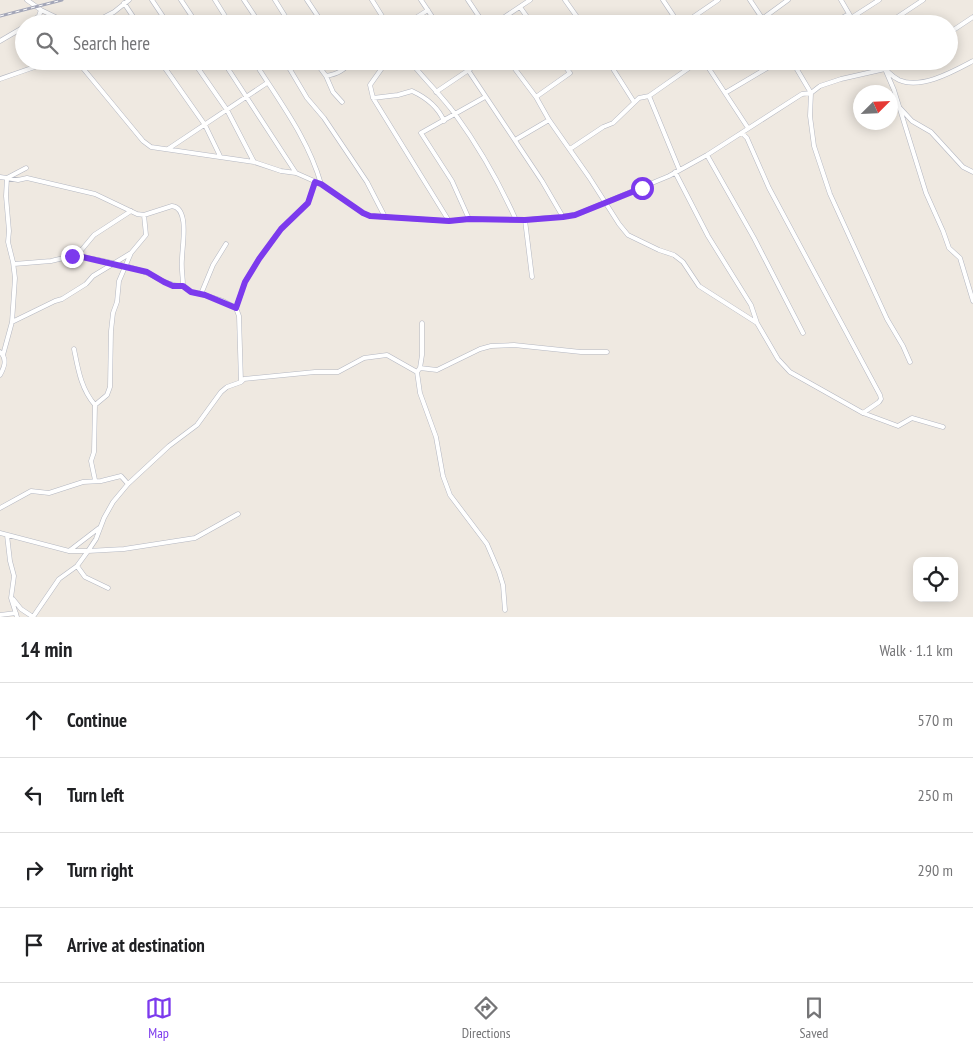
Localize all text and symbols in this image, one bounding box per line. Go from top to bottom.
search box [15,15,958,70]
icon: search [33,29,61,57]
text: Search here [73,31,150,55]
north arrow [853,85,898,130]
route start [631,177,654,200]
route end [61,245,84,268]
map controls [913,557,958,602]
button: locate [913,557,958,602]
text: 14 min [20,636,72,663]
text: Walk · 1.1 km [879,640,953,660]
icon: ahead [20,706,48,734]
text: Continue [67,708,127,732]
text: 570 m [918,710,953,730]
icon: left [20,781,48,809]
text: Turn left [67,783,124,807]
text: 250 m [918,785,953,805]
icon: right [20,856,48,884]
text: Turn right [67,858,133,882]
text: 290 m [918,860,953,880]
icon: arrive [20,931,48,959]
text: Arrive at destination [67,933,205,957]
tab: Map [145,994,173,1042]
tab: Directions [462,994,510,1042]
tab: Saved [800,994,828,1042]

